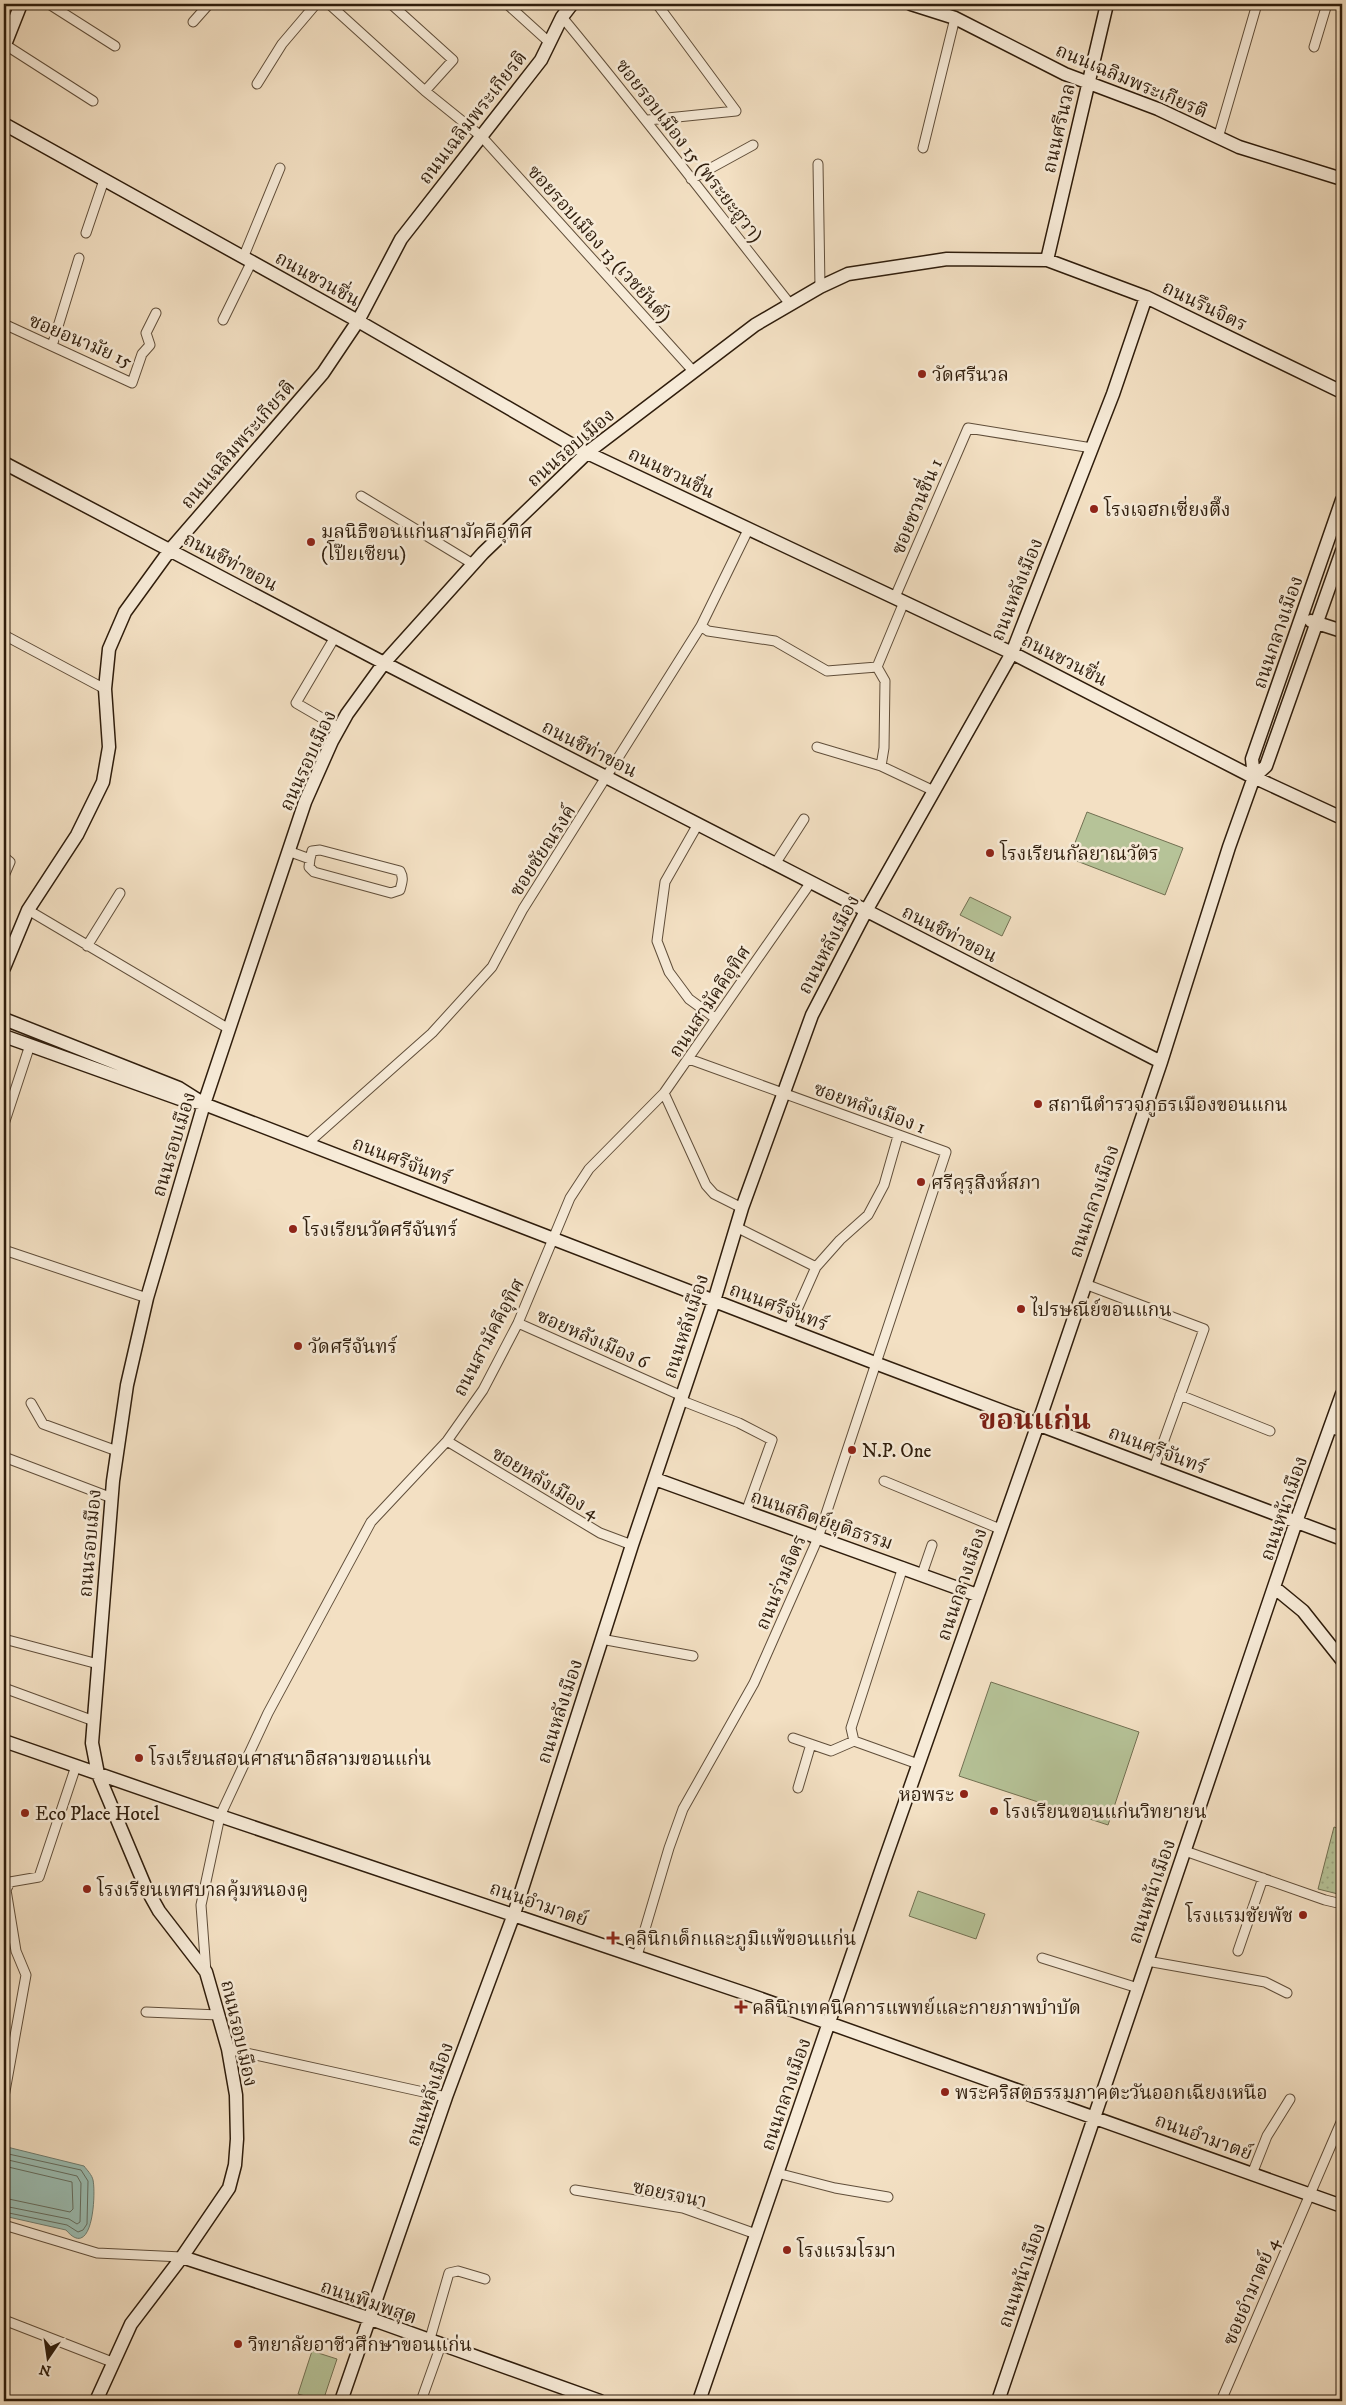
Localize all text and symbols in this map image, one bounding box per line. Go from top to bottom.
street label: ถนนเฉลิมพระเกียรติ [1052,39,1211,124]
street label: ถนนเฉลิมพระเกียรติ [414,47,532,189]
street label: ซอยรอบเมือง 15 (พระยะฮูวา) [610,55,767,247]
street label: ถนนศรีนวล [1038,81,1081,176]
street label: ซอยรอบเมือง 13 (เวชยันต์) [522,160,676,327]
street label: ถนนชวนชื่น [271,243,366,312]
street label: ถนนรึนจิตร [1158,276,1250,337]
street label: ซอยอนามัย 15 [25,309,136,374]
place label: วัดศรีนวล [932,364,1009,387]
marker: วัดศรีนวล [916,368,928,380]
street label: ถนนเฉลิมพระเกียรติ [176,376,300,514]
street label: ถนนรอบเมือง [522,404,619,492]
street label: ถนนชวนชื่น [624,439,720,504]
street label: ซอยชวนชื่น 1 [883,454,948,558]
place label: โรงเจฮกเซี่ยงตึ๊ง [1103,495,1231,522]
marker: โรงเจฮกเซี่ยงตึ๊ง [1088,503,1100,515]
place label: มูลนิธิขอนแก่นสามัคคีอุทิศ (โป๊ยเซียน) [321,521,532,566]
street label: ถนนชีท่าขอน [179,528,282,597]
street label: ถนนหลังเมือง [986,535,1048,644]
marker: มูลนิธิขอนแก่นสามัคคีอุทิศ (โป๊ยเซียน) [305,536,317,548]
street label: ถนนกลางเมือง [1248,573,1309,692]
street label: ถนนชวนชื่น [1017,625,1113,692]
street label: ถนนรอบเมือง [275,707,342,815]
street label: ถนนชีท่าขอน [538,716,641,783]
street label: ซอยชัยณรงค์ [504,800,581,901]
place label: โรงเรียนกัลยาณวัตร [999,839,1158,866]
marker: โรงเรียนกัลยาณวัตร [984,847,996,859]
street label: ถนนหลังเมือง [794,891,865,998]
street label: ถนนชีท่าขอน [898,901,1001,968]
street label: ถนนสามัคคีอุทิศ [664,942,756,1062]
street label: ซอยหลังเมือง 1 [810,1078,929,1139]
street label: ถนนรอบเมือง [148,1089,201,1200]
place label: สถานีตำรวจภูธรเมืองขอนแกน [1048,1094,1288,1117]
marker: สถานีตำรวจภูธรเมืองขอนแกน [1032,1098,1044,1110]
street label: ถนนศรีจันทร์ [349,1131,455,1191]
street label: ถนนกลางเมือง [1064,1142,1125,1261]
place label: ศรีคุรุสิงห์สภา [931,1171,1041,1195]
marker: ศรีคุรุสิงห์สภา [915,1176,927,1188]
place label: โรงเรียนวัดศรีจันทร์ [302,1215,458,1242]
marker: โรงเรียนวัดศรีจันทร์ [287,1223,299,1235]
street label: ถนนหลังเมือง [659,1271,714,1382]
street label: ถนนสามัคคีอุทิศ [449,1275,530,1400]
street label: ถนนศรีจันทร์ [726,1277,832,1337]
place label: ไปรษณีย์ขอนแกน [1030,1296,1172,1322]
marker: ไปรษณีย์ขอนแกน [1015,1303,1027,1315]
street label: ซอยหลังเมือง 6 [533,1304,653,1375]
place label: วัดศรีจันทร์ [308,1335,398,1359]
marker: วัดศรีจันทร์ [292,1340,304,1352]
district label: ขอนแก่น [979,1403,1091,1439]
street label: ถนนศรีจันทร์ [1105,1420,1211,1480]
place label: N.P. One [862,1440,932,1463]
street label: ซอยหลังเมือง 4 [487,1442,604,1525]
marker: N.P. One [846,1444,858,1456]
street label: ถนนหน้าเมือง [1256,1453,1313,1564]
street label: ถนนสถิตย์ยุติธรรม [747,1484,896,1556]
street label: ถนนรอบเมือง [74,1488,107,1598]
street label: ถนนกลางเมือง [932,1525,993,1644]
street label: ถนนร่วมจิตร [751,1532,812,1633]
street label: ถนนหลังเมือง [533,1656,588,1767]
place label: โรงเรียนสอนศาสนาอิสลามขอนแก่น [148,1744,431,1771]
marker: โรงเรียนสอนศาสนาอิสลามขอนแก่น [133,1752,145,1764]
place label: หอพระ [899,1784,954,1807]
marker: หอพระ [958,1788,970,1800]
place label: โรงเรียนขอนแก่นวิทยายน [1003,1797,1207,1824]
place label: Eco Place Hotel [35,1803,160,1826]
marker: โรงเรียนขอนแก่นวิทยายน [988,1805,1000,1817]
marker: Eco Place Hotel [19,1807,31,1819]
street label: ถนนหน้าเมือง [1124,1836,1181,1947]
place label: โรงเรียนเทศบาลคุ้มหนองคู [96,1875,308,1902]
street label: ถนนอำมาตย์ [486,1876,591,1932]
marker: โรงเรียนเทศบาลคุ้มหนองคู [81,1883,93,1895]
place label: โรงแรมชัยพัช [1185,1901,1293,1928]
marker: โรงแรมชัยพัช [1297,1909,1309,1921]
place label: คลินิกเด็กและภูมิแพ้ขอนแก่น [624,1928,856,1951]
marker: คลินิกเด็กและภูมิแพ้ขอนแก่น [606,1931,620,1945]
street label: ถนนรอบเมือง [215,1978,262,2089]
place label: คลินิกเทคนิคการแพทย์และกายภาพบำบัด [752,1996,1081,2020]
marker: คลินิกเทคนิคการแพทย์และกายภาพบำบัด [734,2000,748,2014]
street label: ถนนกลางเมือง [756,2035,817,2154]
street label: ถนนหลังเมือง [402,2039,459,2150]
place label: พระคริสตธรรมภาคตะวันออกเฉียงเหนือ [955,2082,1267,2105]
marker: พระคริสตธรรมภาคตะวันออกเฉียงเหนือ [939,2086,951,2098]
street label: ถนนอำมาตย์ [1151,2108,1256,2166]
street label: ซอยรจนา [630,2175,709,2214]
street label: ถนนหน้าเมือง [994,2220,1051,2331]
street label: ซอยอำมาตย์ 4 [1217,2233,1285,2349]
place label: โรงแรมโรมา [796,2236,896,2263]
marker: โรงแรมโรมา [781,2244,793,2256]
street label: ถนนพิมพสุต [317,2275,420,2330]
north arrow [22,2332,72,2382]
place label: วิทยาลัยอาชีวศึกษาขอนแก่น [248,2334,472,2357]
marker: วิทยาลัยอาชีวศึกษาขอนแก่น [232,2338,244,2350]
text: N [37,2360,53,2380]

